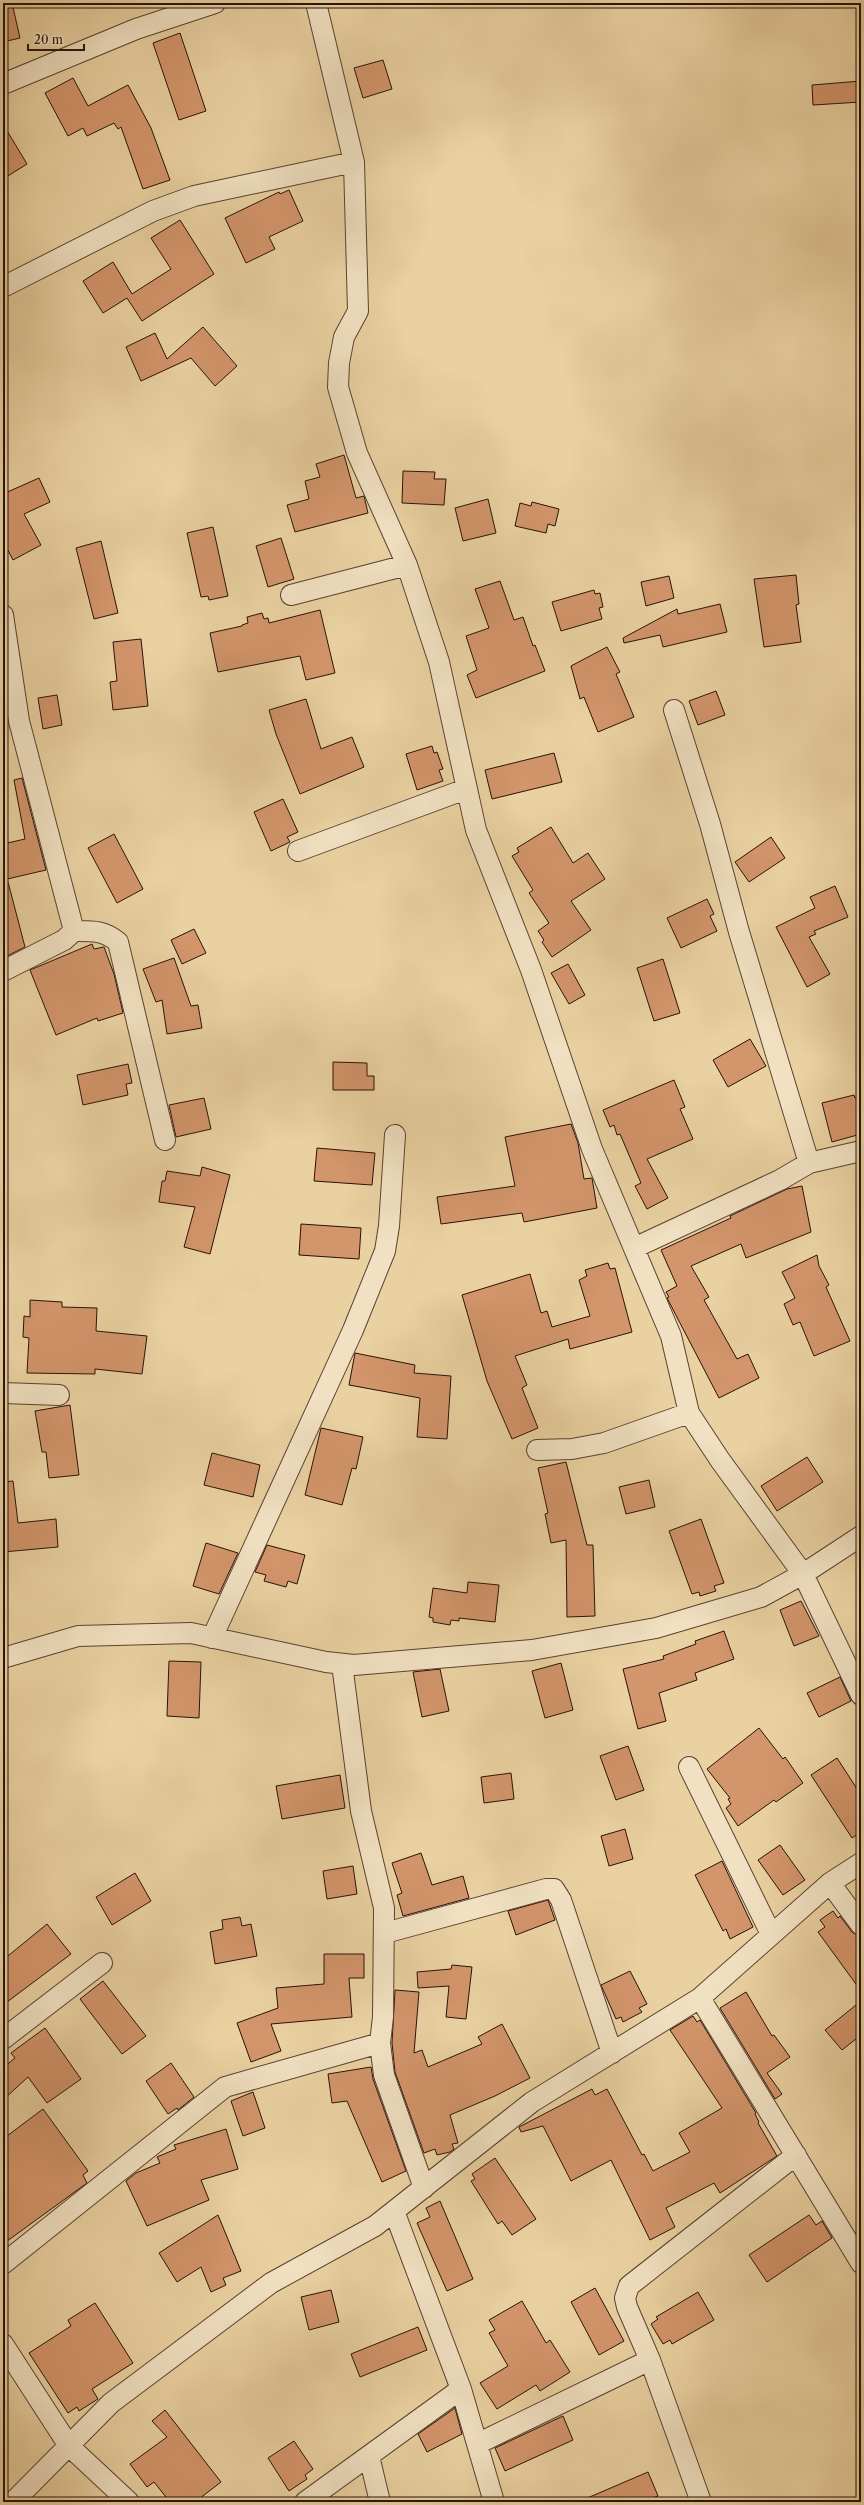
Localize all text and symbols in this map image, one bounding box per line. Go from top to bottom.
scale bar [28,26,84,52]
text: 20 m [34,32,63,47]

